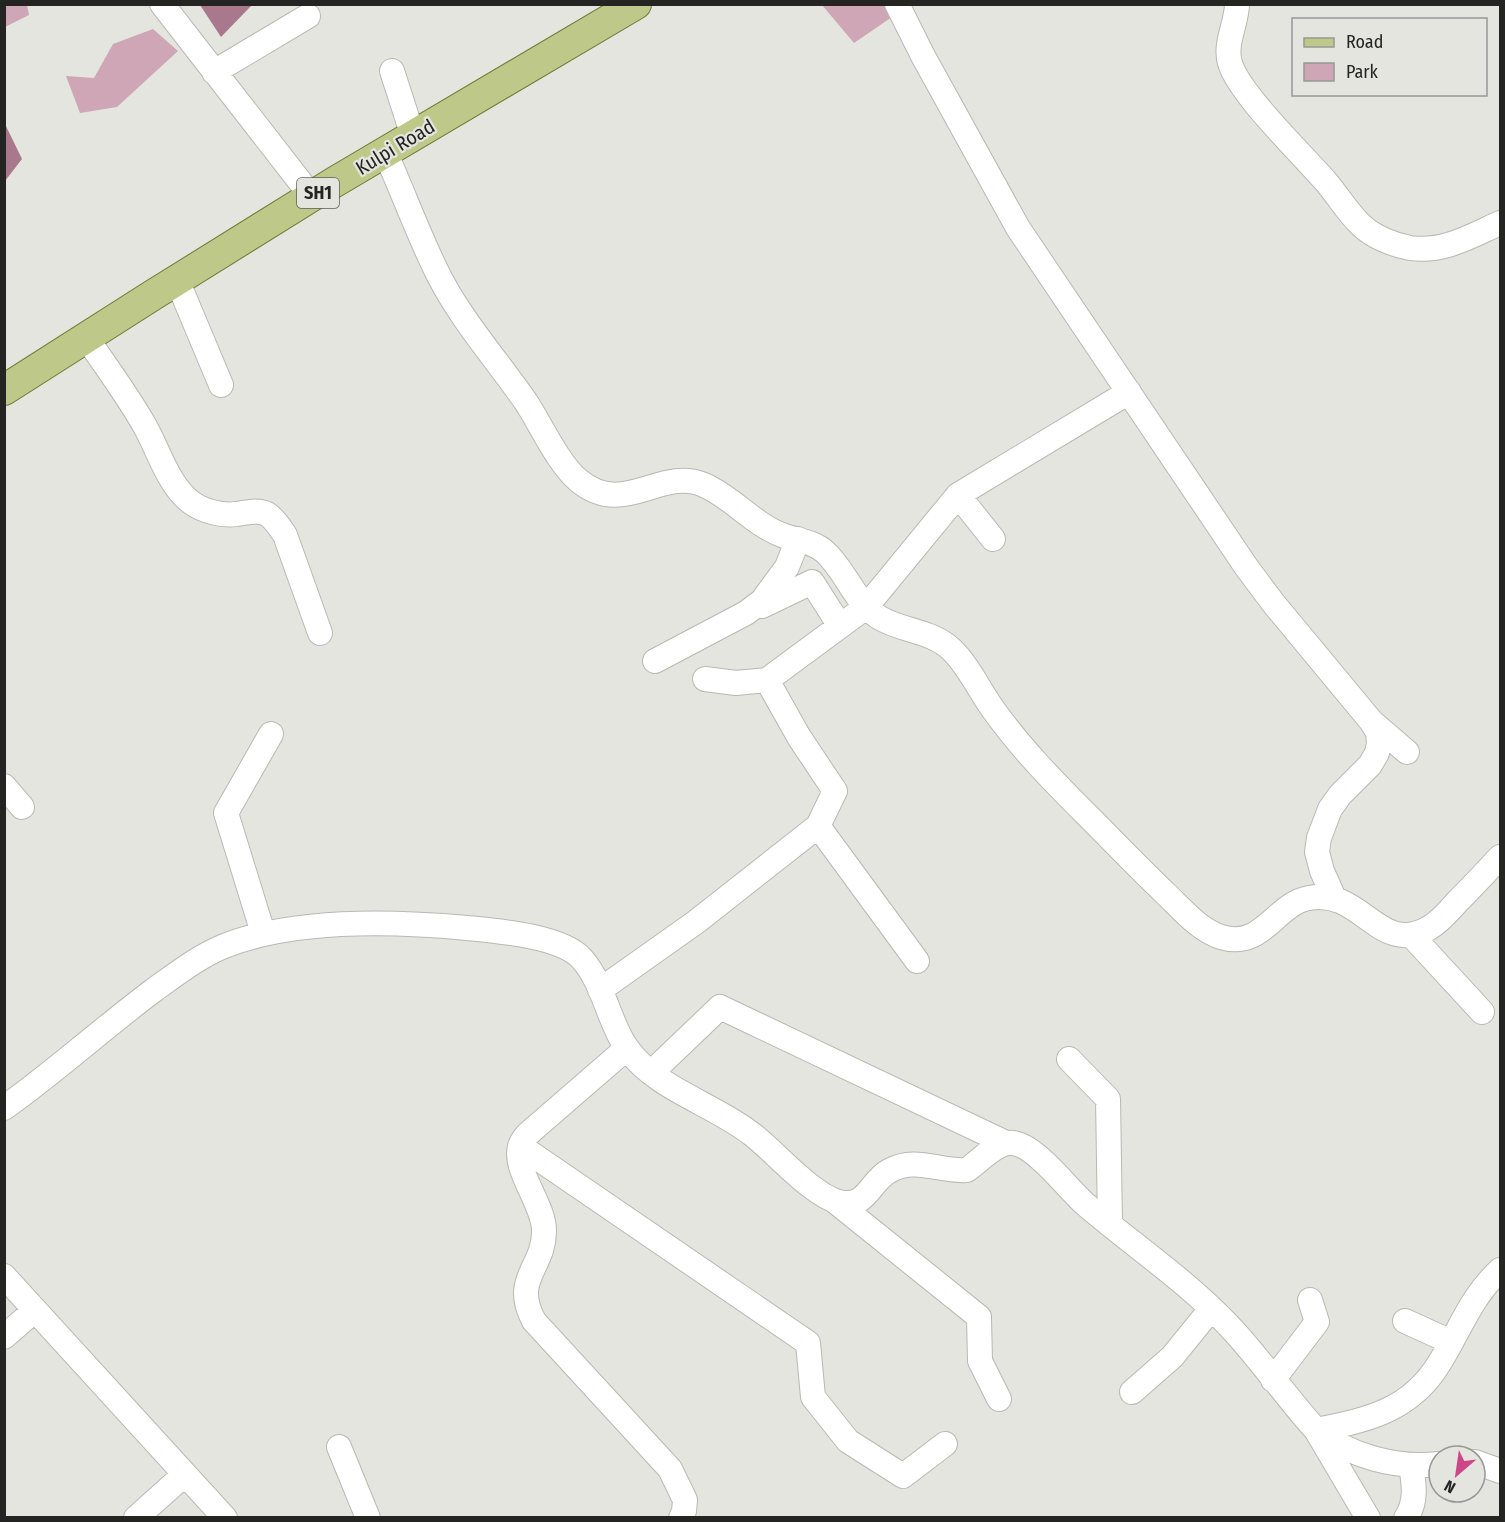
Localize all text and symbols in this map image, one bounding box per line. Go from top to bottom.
legend [1292,18,1487,96]
text: Road [1346,31,1383,53]
text: Park [1346,61,1379,83]
street label: Kulpi Road [351,114,439,180]
road number: SH1 [297,178,339,208]
north arrow [1427,1444,1487,1504]
text: N [1441,1476,1459,1497]

